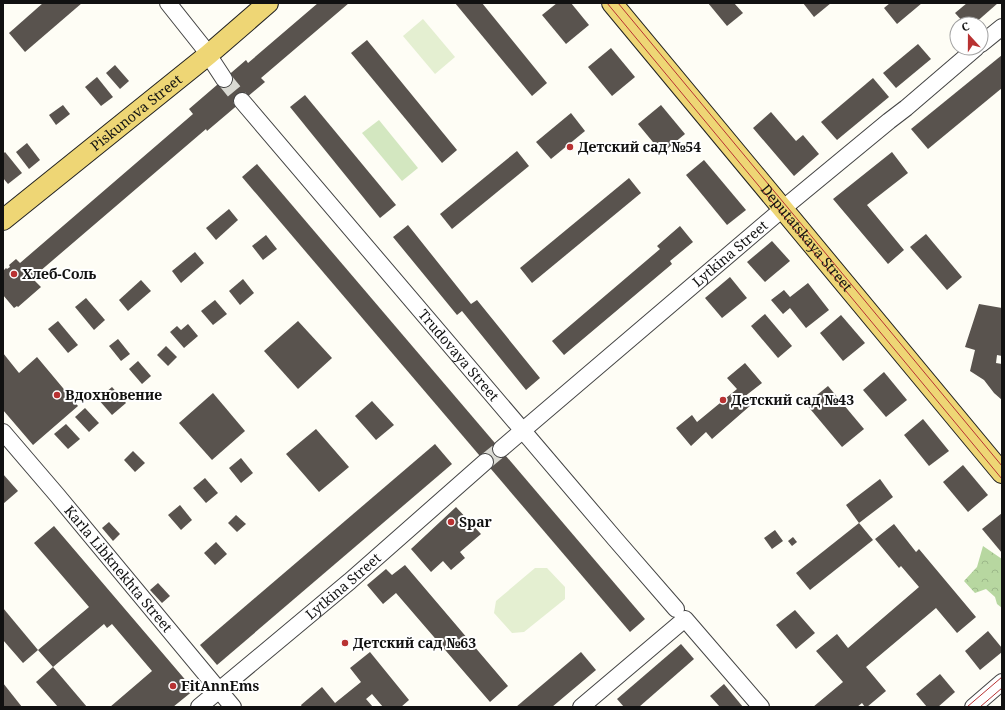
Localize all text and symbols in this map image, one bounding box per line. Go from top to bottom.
north arrow [949,16,989,56]
text: С [959,18,971,34]
street label: Piskunova Street [86,70,186,155]
place label: Детский сад №54 [578,137,701,156]
marker: Детский сад №54 [565,142,575,152]
street label: Deputatskaya Street [757,180,857,295]
street label: Lytkina Street [688,216,772,291]
place label: Хлеб-Соль [22,264,96,283]
marker: Хлеб-Соль [9,269,19,279]
street label: Trudovaya Street [414,305,504,405]
place label: Вдохновение [65,385,162,404]
marker: Вдохновение [52,390,62,400]
place label: Детский сад №43 [731,390,854,409]
marker: Детский сад №43 [718,395,728,405]
street label: Karla Libknekhta Street [60,501,177,636]
place label: Spar [459,512,493,531]
marker: Spar [446,517,456,527]
street label: Lytkina Street [301,548,385,623]
place label: Детский сад №63 [353,633,476,652]
marker: Детский сад №63 [340,638,350,648]
place label: FitAnnEms [181,676,259,695]
marker: FitAnnEms [168,681,178,691]

